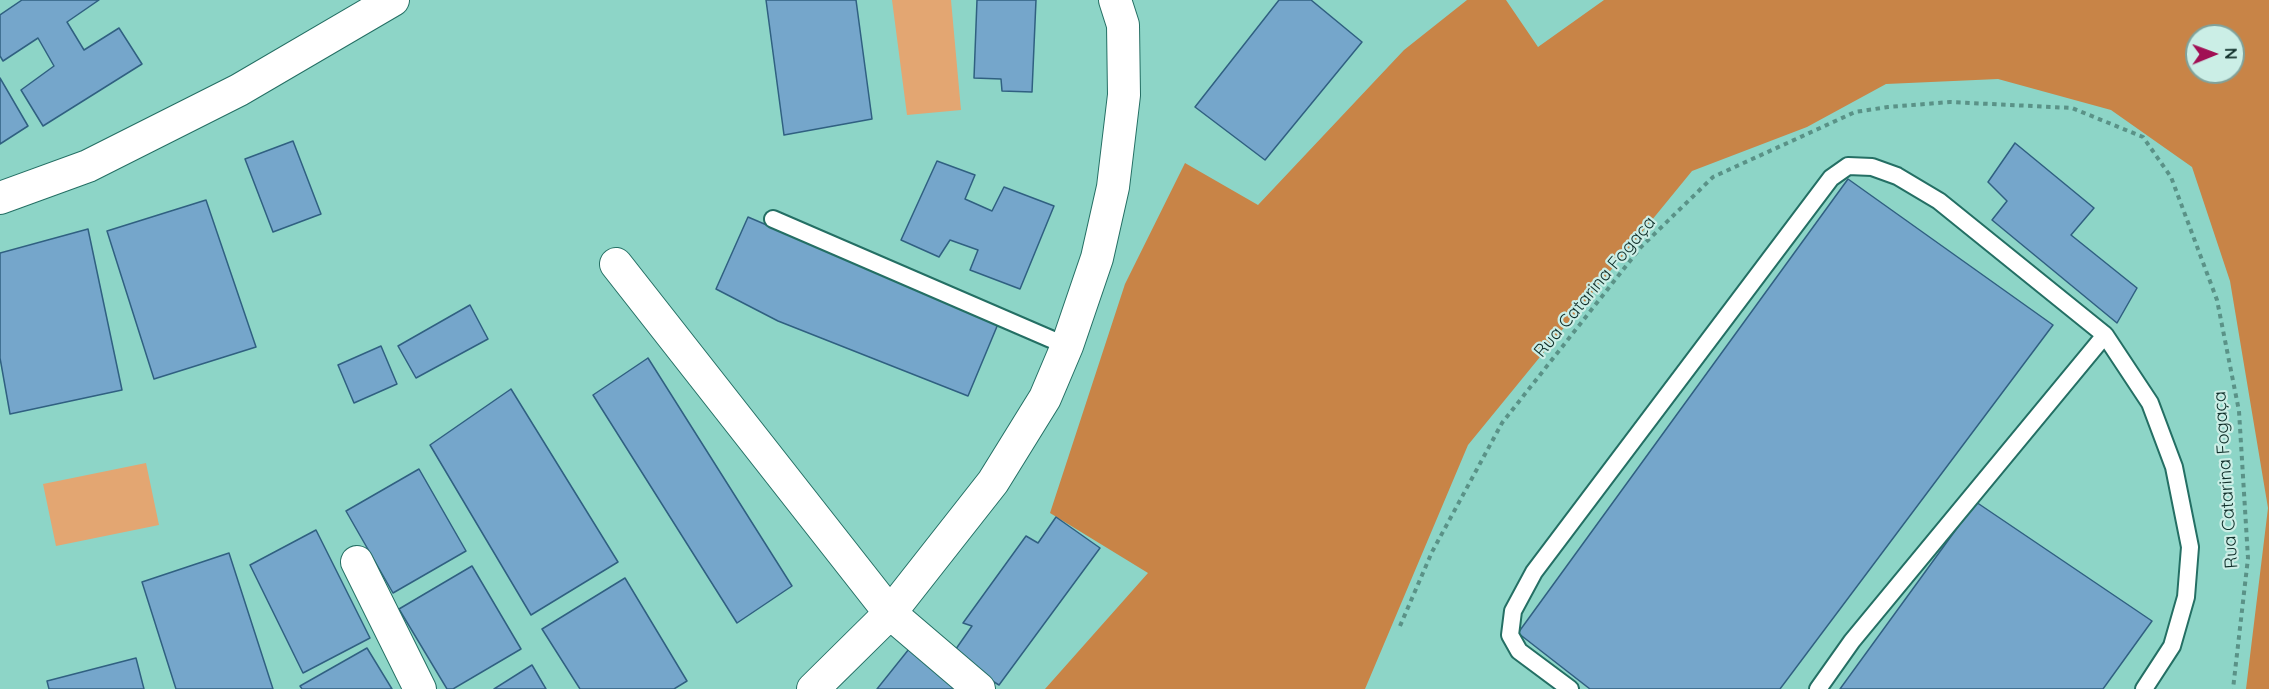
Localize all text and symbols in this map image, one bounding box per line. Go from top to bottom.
north arrow [2185,24,2245,84]
text: N [2221,48,2241,60]
street label: Rua Catarina Fogaça [1530,212,1660,362]
street label: Rua Catarina Fogaça [2209,391,2243,569]

